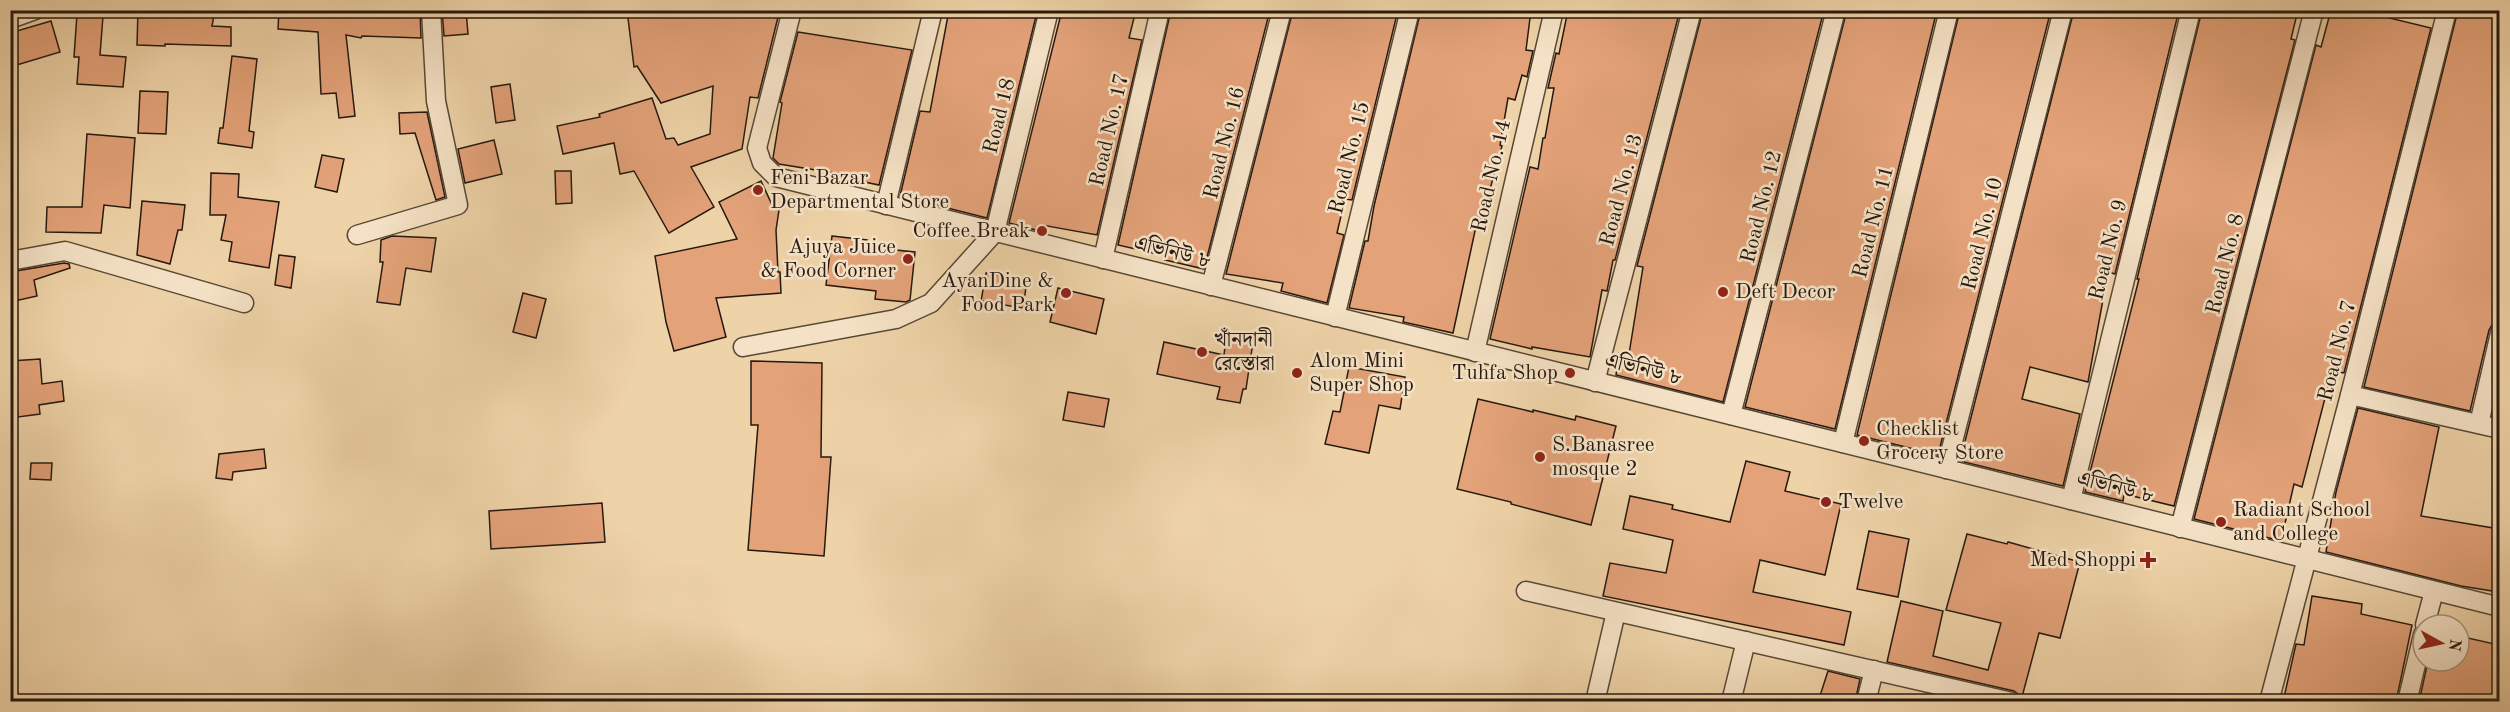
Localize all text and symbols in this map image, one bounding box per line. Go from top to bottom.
street label: Road No. 17 [1087,71,1133,189]
street label: Road 18 [980,76,1020,156]
street label: Road No. 16 [1201,84,1249,202]
street label: Road No. 15 [1326,99,1374,217]
street label: Road No. 14 [1469,117,1515,235]
street label: Road No. 13 [1597,132,1647,248]
street label: Road No. 12 [1738,148,1786,266]
street label: Road No. 11 [1850,163,1898,281]
place label: Feni Bazar Departmental Store [770,168,949,213]
street label: Road No. 10 [1959,175,2007,293]
marker: Feni Bazar Departmental Store [751,183,765,197]
street label: Road No. 9 [2086,197,2132,303]
street label: Road No. 8 [2203,211,2249,317]
place label: Coffee Break [912,221,1030,242]
marker: Coffee Break [1035,224,1049,238]
street label: এভিনিউ ৮ [1131,229,1214,273]
place label: Ajuya Juice & Food Corner [761,237,896,282]
marker: Ajuya Juice & Food Corner [901,252,915,266]
place label: AyanDine & Food Park [941,271,1054,316]
place label: Deft Decor [1735,282,1836,303]
marker: Deft Decor [1716,285,1730,299]
marker: AyanDine & Food Park [1059,286,1073,300]
street label: Road No. 7 [2315,298,2361,404]
place label: খাঁনদানী রেস্তোরা [1214,327,1275,375]
marker: খাঁনদানী রেস্তোরা [1195,345,1209,359]
street label: এভিনিউ ৮ [1602,346,1685,390]
place label: Alom Mini Super Shop [1309,351,1414,396]
place label: Tuhfa Shop [1451,363,1558,384]
marker: Alom Mini Super Shop [1290,366,1304,380]
marker: Tuhfa Shop [1563,366,1577,380]
place label: Checklist Grocery Store [1876,419,2004,464]
marker: Checklist Grocery Store [1857,434,1871,448]
place label: S.Banasree mosque 2 [1552,435,1655,480]
marker: S.Banasree mosque 2 [1533,450,1547,464]
street label: এভিনিউ ৮ [2074,464,2157,508]
place label: Twelve [1838,492,1903,513]
marker: Twelve [1819,495,1833,509]
place label: Radiant School and College [2233,500,2370,545]
marker: Radiant School and College [2214,515,2228,529]
place label: Med Shoppi [2030,550,2136,571]
marker: Med Shoppi [2141,553,2155,567]
north arrow [2411,613,2471,673]
text: N [2445,638,2463,653]

